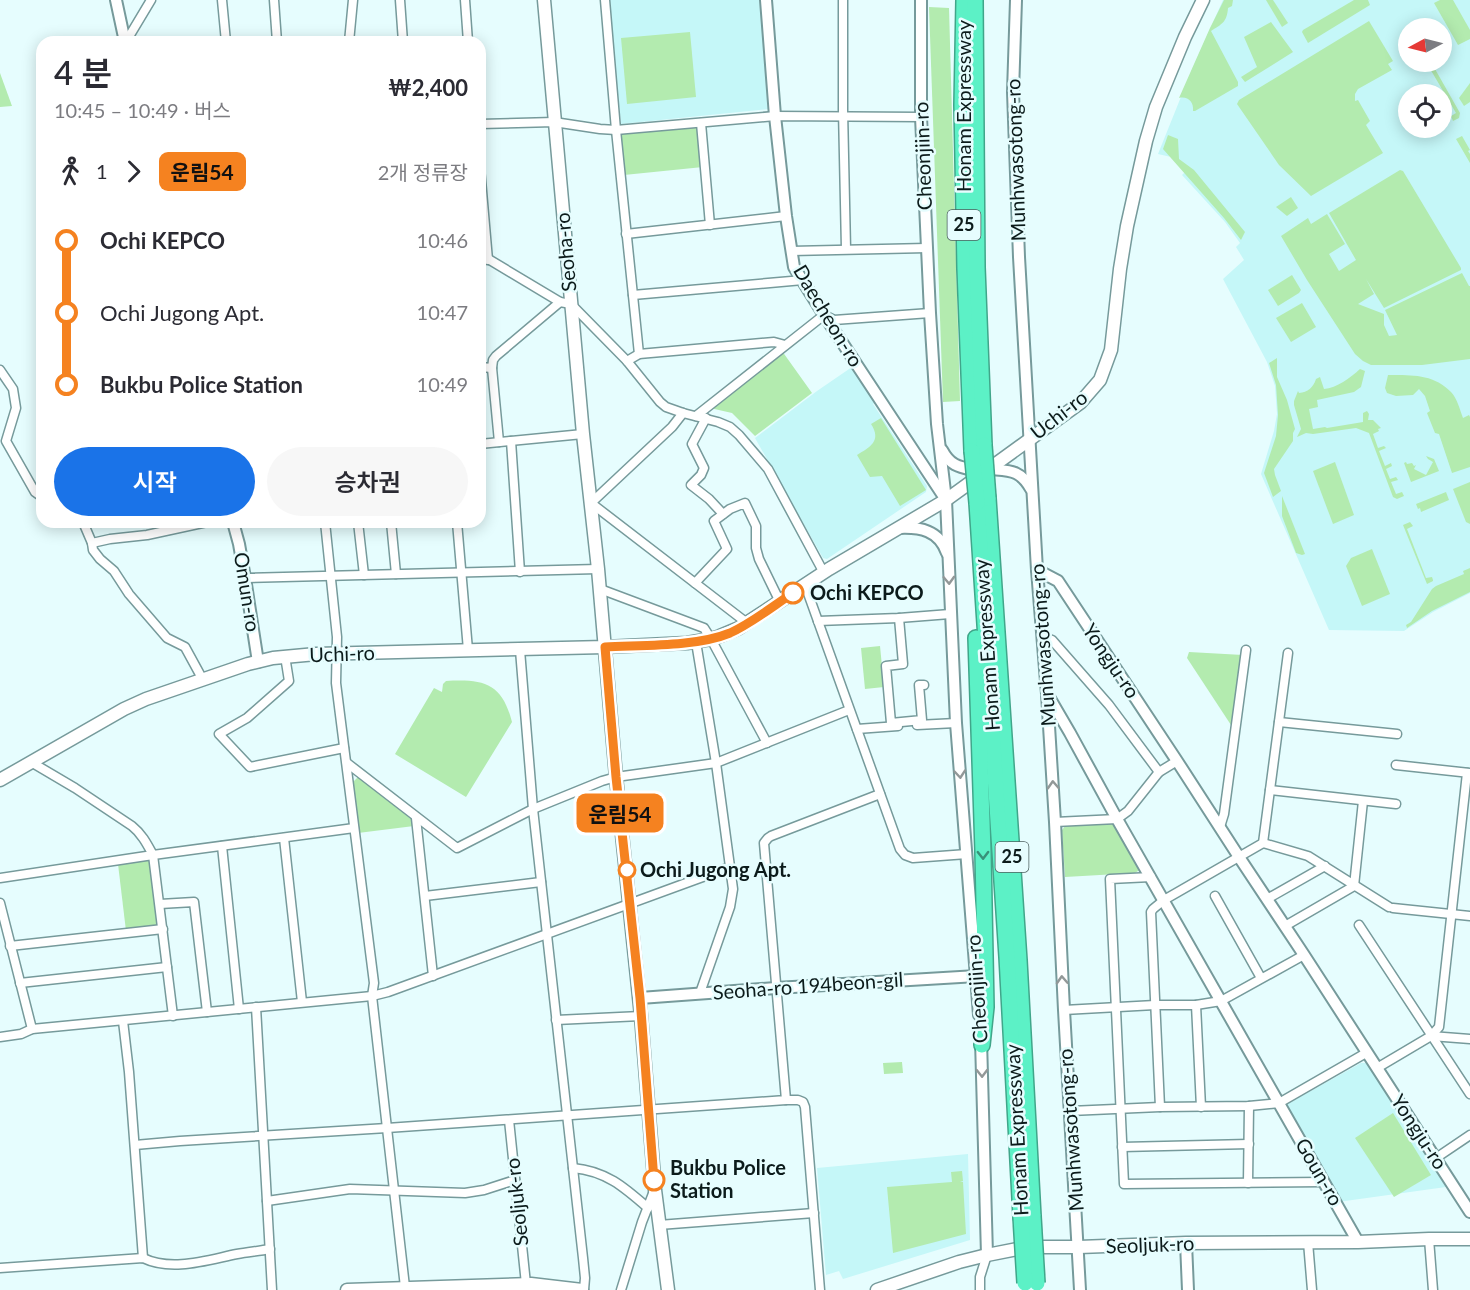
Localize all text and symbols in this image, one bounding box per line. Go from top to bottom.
north arrow [1398,18,1452,72]
map controls [1398,18,1452,138]
street label: Honam Expressway [951,19,975,192]
text: 4 분 [54,52,112,92]
text: ₩2,400 [388,74,468,101]
street label: Munhwasotong-ro [1000,78,1030,242]
button: locate [1398,84,1452,138]
text: 10:45 – 10:49 · 버스 [54,98,231,122]
street label: Cheonjiin-ro [908,101,936,211]
icon: walk [54,155,87,188]
icon: forward [117,155,150,188]
text: 1 [96,159,108,183]
text: 운림54 [171,159,234,184]
text: 2개 정류장 [378,160,468,184]
road number: 25 [948,210,980,240]
street label: Seoha-ro [550,211,580,293]
text: Ochi KEPCO [100,227,225,254]
text: 10:46 [417,228,468,252]
street label: Daecheon-ro [789,260,869,371]
text: Ochi Jugong Apt. [100,299,264,326]
text: 10:47 [417,300,468,324]
text: Bukbu Police Station [100,371,303,398]
text: 10:49 [417,372,468,396]
street label: Uchi-ro [1025,385,1092,444]
button: 시작 [54,447,255,516]
button: 승차권 [267,447,468,516]
street label: Omun-ro [230,550,266,633]
street label: Honam Expressway [968,558,1004,732]
street label: Munhwasotong-ro [1024,563,1060,727]
one-way arrow [943,575,955,584]
place label: Ochi KEPCO [810,580,924,604]
marker: Ochi KEPCO [782,582,804,604]
street label: Yongju-ro [1078,619,1145,702]
street label: Uchi-ro [309,640,375,666]
one-way arrow [953,770,966,779]
one-way arrow [1046,781,1059,790]
line badge: 운림54 [578,794,662,832]
text: 운림54 [589,801,652,826]
road number: 25 [996,842,1028,872]
one-way arrow [977,851,990,860]
place label: Ochi Jugong Apt. [640,857,791,881]
marker: Ochi Jugong Apt. [618,861,636,879]
street label: Cheonjiin-ro [960,934,992,1044]
street label: Seoha-ro 194beon-gil [712,966,904,1004]
one-way arrow [1056,976,1069,985]
street label: Honam Expressway [999,1043,1032,1217]
street label: Munhwasotong-ro [1052,1048,1088,1212]
one-way arrow [976,1069,988,1078]
street label: Yongju-ro [1387,1089,1453,1174]
street label: Goun-ro [1291,1134,1349,1209]
place label: Bukbu Police Station [670,1155,786,1202]
street label: Seoljuk-ro [499,1157,533,1247]
marker: Bukbu Police Station [643,1169,665,1191]
street label: Seoljuk-ro [1105,1230,1195,1258]

